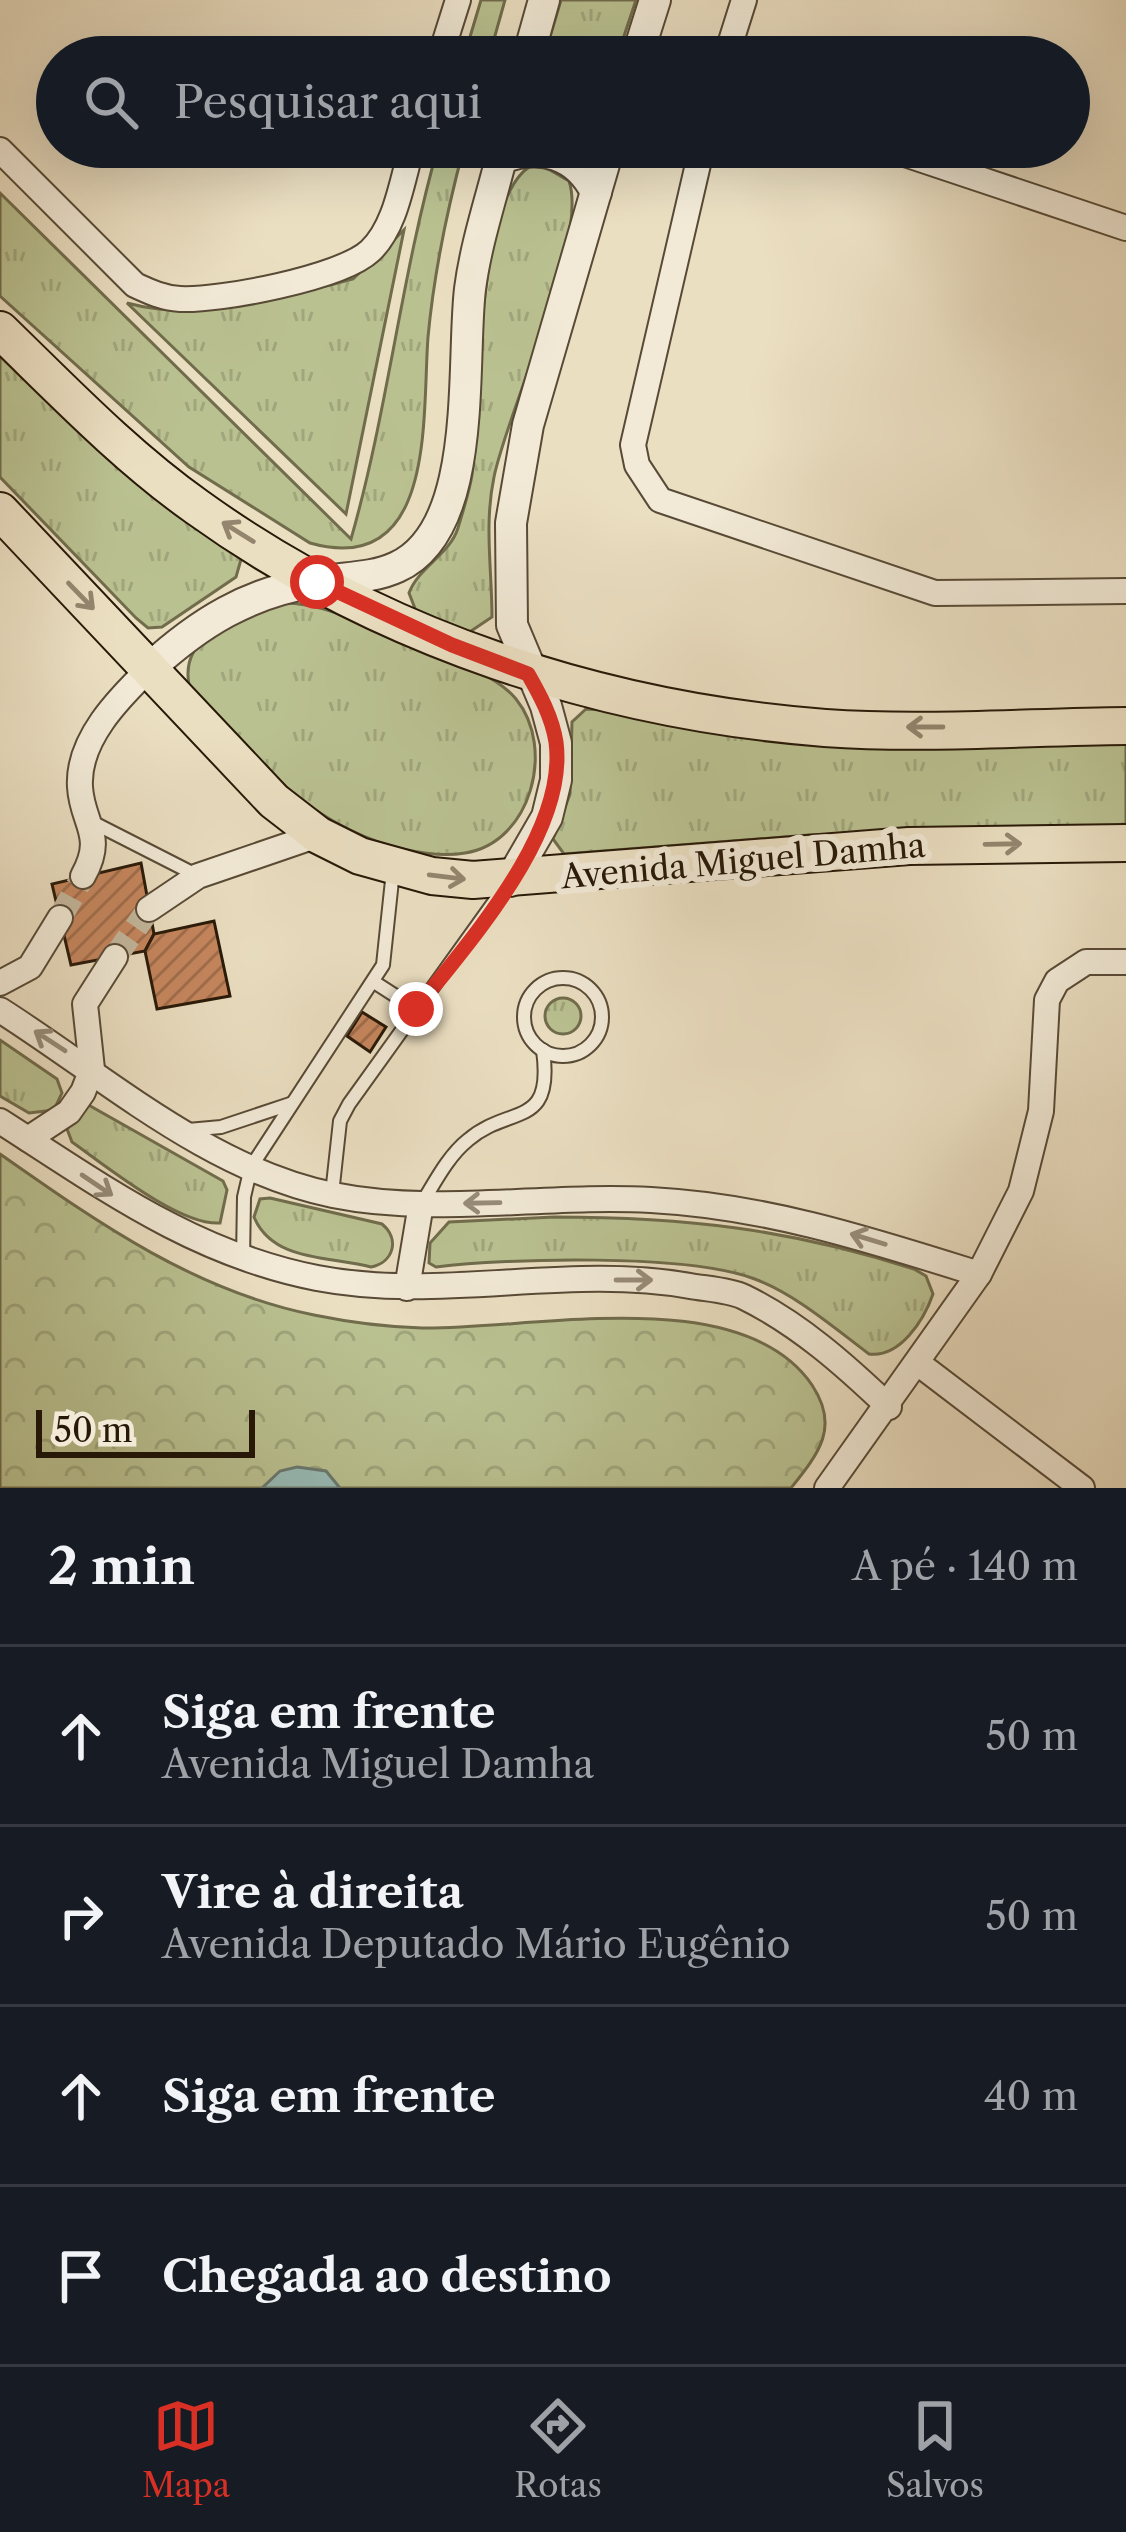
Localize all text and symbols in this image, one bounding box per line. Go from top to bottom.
search box [36,36,1090,168]
icon: search [78,69,144,135]
text: Pesquisar aqui [174,74,482,130]
one-way arrow [221,520,255,544]
route start [290,555,344,609]
one-way arrow [66,581,94,610]
one-way arrow [906,716,945,738]
street label: Avenida Miguel Damha [558,825,927,897]
one-way arrow [983,833,1022,856]
one-way arrow [426,866,465,888]
route end [389,982,443,1036]
one-way arrow [33,1029,67,1054]
one-way arrow [80,1173,114,1198]
one-way arrow [463,1191,502,1214]
one-way arrow [850,1227,888,1249]
one-way arrow [614,1268,653,1291]
scale bar [36,1404,255,1457]
text: 50 m [54,1410,132,1451]
text: 2 min [48,1535,195,1597]
text: A pé · 140 m [852,1542,1078,1590]
text: Siga em frente [162,1684,495,1740]
icon: ahead [48,1703,114,1769]
text: 50 m [985,1712,1078,1760]
text: Avenida Miguel Damha [162,1740,594,1788]
text: Vire à direita [162,1864,463,1920]
icon: right [48,1883,114,1949]
text: 50 m [985,1892,1078,1940]
text: Avenida Deputado Mário Eugênio [162,1920,790,1968]
icon: ahead [48,2063,114,2129]
text: Siga em frente [162,2068,495,2124]
text: 40 m [984,2072,1078,2120]
icon: arrive [48,2243,114,2309]
text: Chegada ao destino [162,2248,612,2304]
tab: Mapa [142,2393,230,2506]
tab: Rotas [514,2393,602,2506]
tab: Salvos [886,2393,984,2506]

